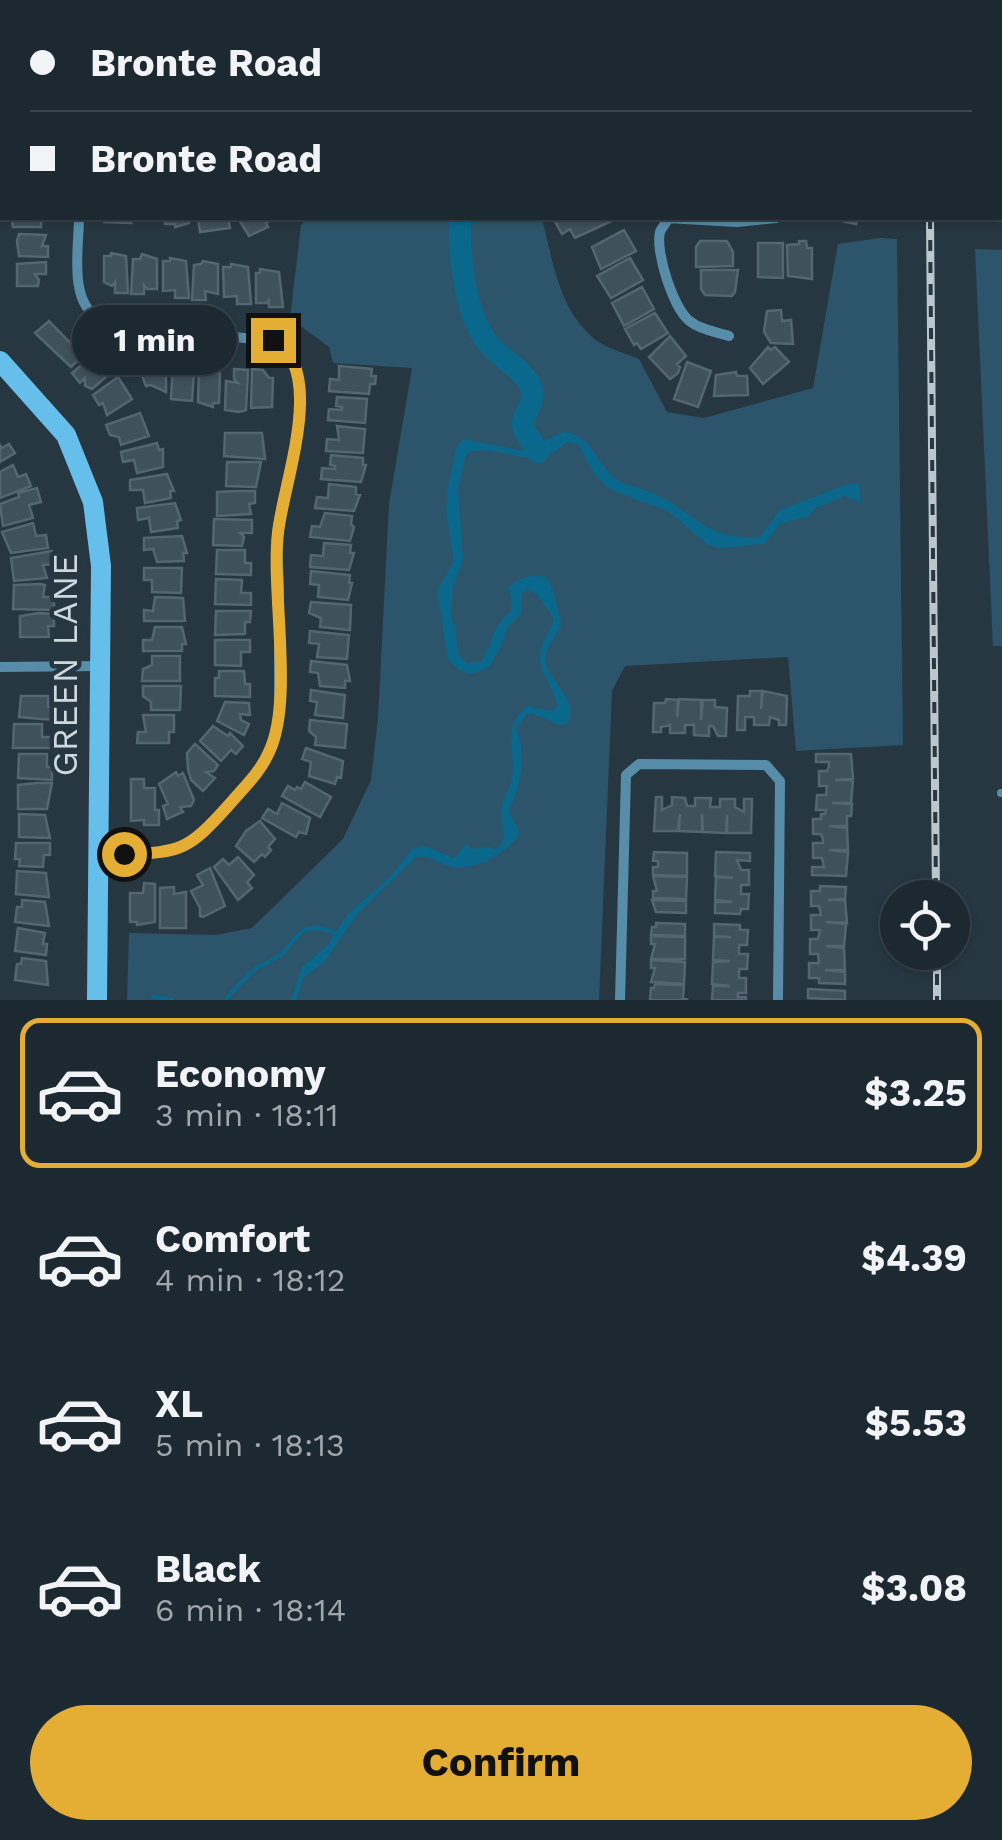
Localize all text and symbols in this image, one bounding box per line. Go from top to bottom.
text: Bronte Road [90,41,322,85]
text: Bronte Road [90,137,322,181]
callout: 1 min [73,305,238,375]
route end [251,318,296,363]
text: 1 min [113,321,196,359]
street label: GREEN LANE [44,554,86,776]
route start [102,832,147,877]
map controls [880,880,970,970]
button: locate [880,880,970,970]
icon: car [35,1048,125,1138]
text: Economy [155,1052,326,1096]
text: $3.25 [864,1071,967,1115]
text: 3 min · 18:11 [155,1096,338,1134]
icon: car [35,1213,125,1303]
text: Comfort [155,1217,310,1261]
text: $4.39 [861,1236,967,1280]
text: 4 min · 18:12 [155,1261,346,1299]
icon: car [35,1378,125,1468]
text: XL [155,1382,203,1426]
text: $5.53 [865,1401,967,1445]
text: 5 min · 18:13 [155,1426,345,1464]
icon: car [35,1543,125,1633]
text: Black [155,1547,261,1591]
text: $3.08 [861,1566,967,1610]
text: 6 min · 18:14 [155,1591,346,1629]
button: Confirm [30,1705,972,1820]

